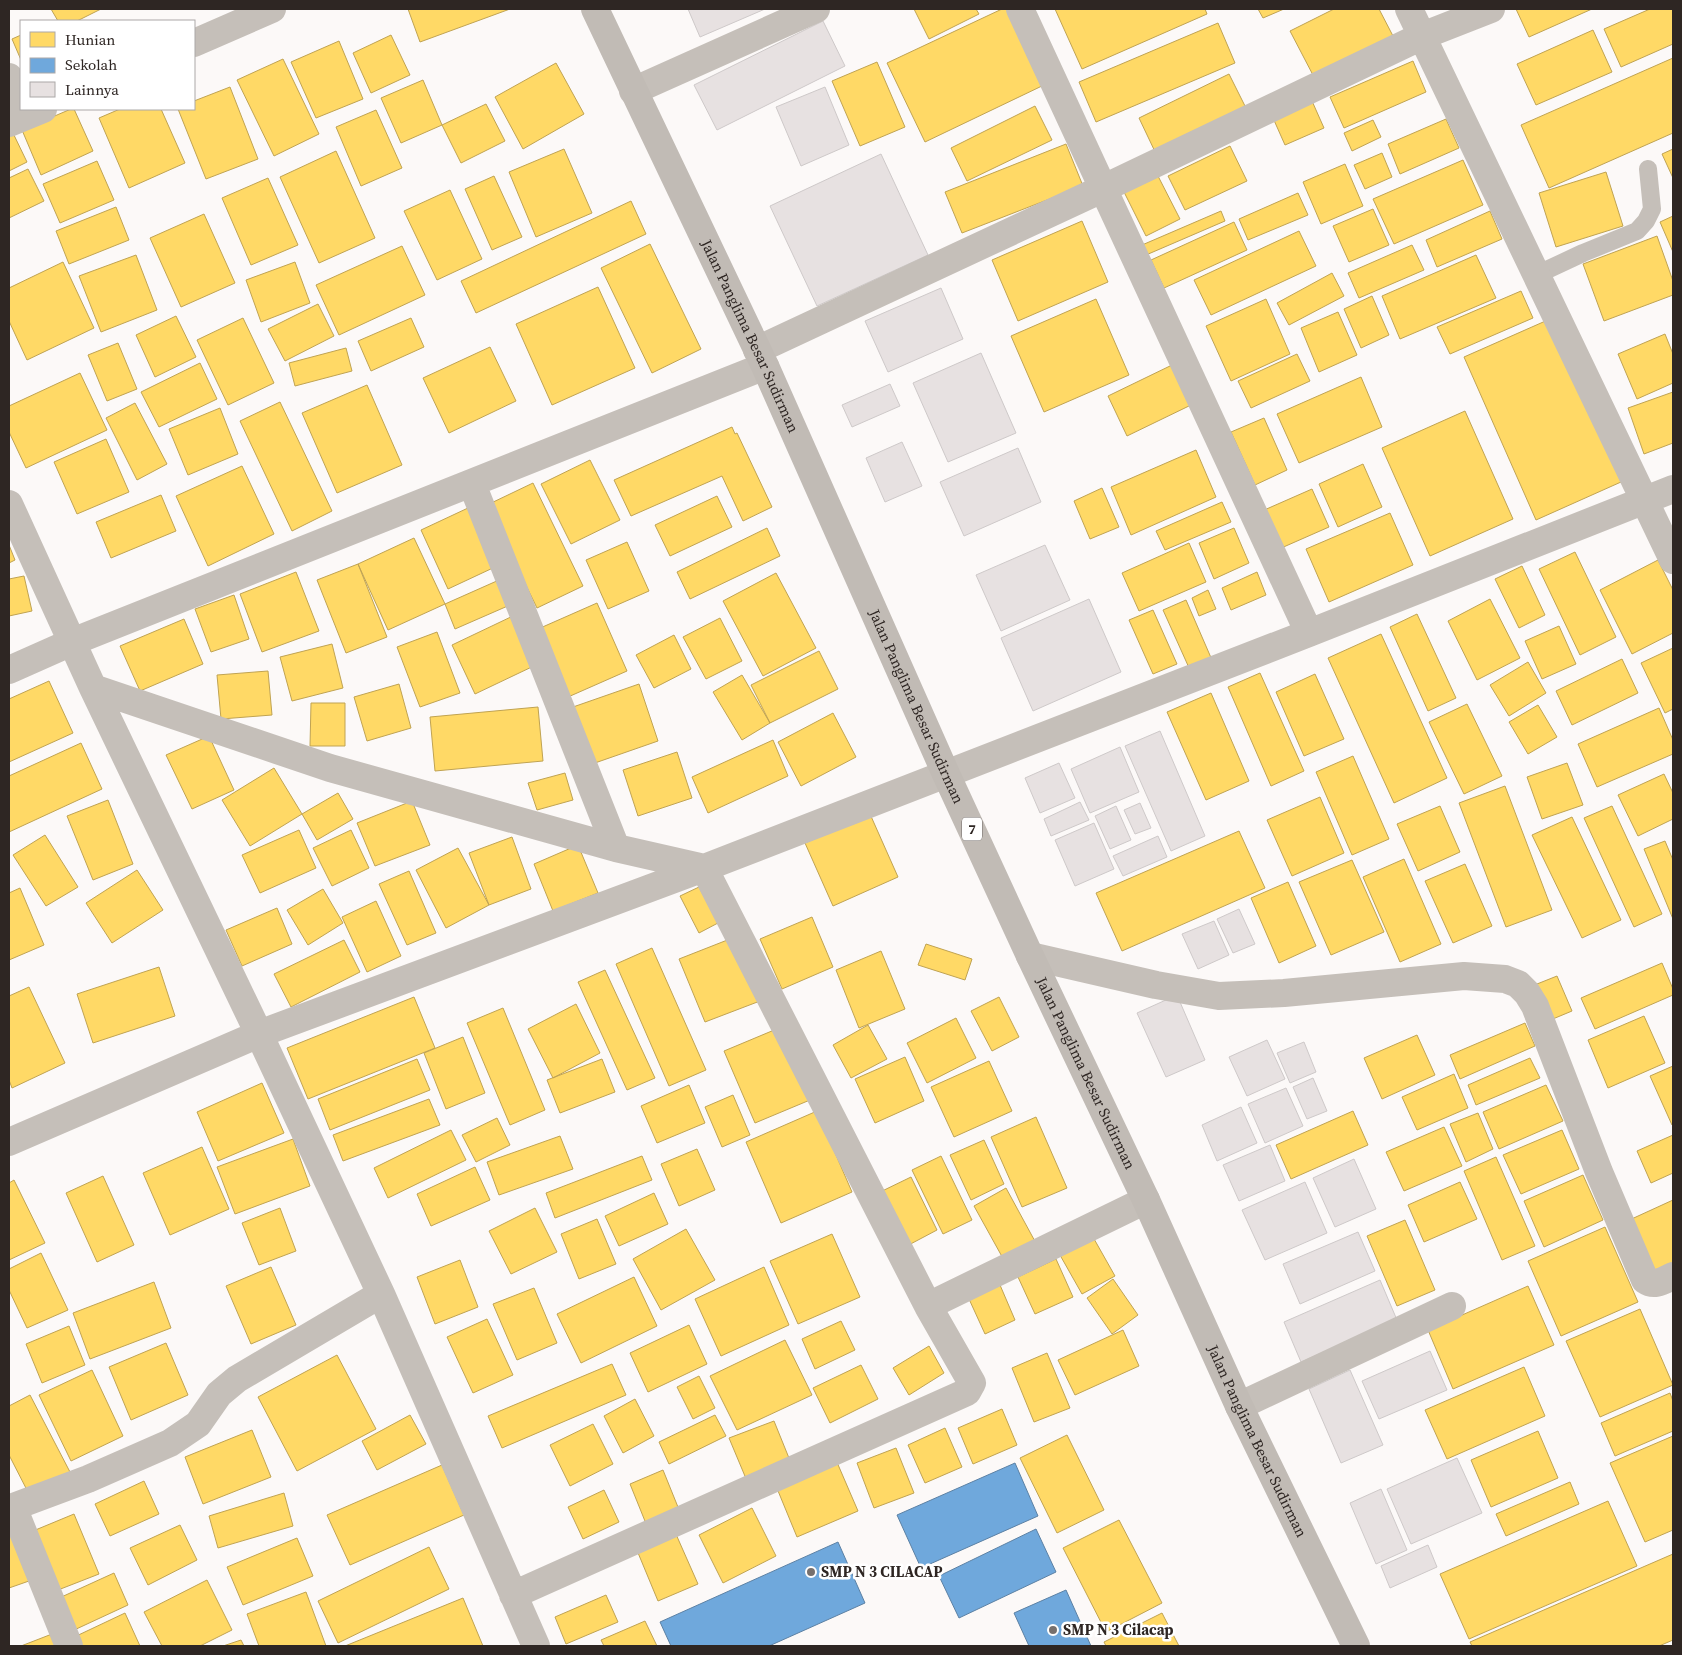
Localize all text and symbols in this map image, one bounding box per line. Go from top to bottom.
legend [20,20,195,110]
text: Hunian [65,29,115,50]
text: Sekolah [65,54,117,75]
text: Lainnya [65,79,119,100]
street label: Jalan Panglima Besar Sudirman [696,235,804,436]
street label: Jalan Panglima Besar Sudirman [864,605,969,807]
road number: 7 [962,818,982,841]
street label: Jalan Panglima Besar Sudirman [1031,972,1141,1173]
street label: Jalan Panglima Besar Sudirman [1202,1341,1312,1541]
place label: SMP N 3 CILACAP [821,1561,942,1582]
marker: SMP N 3 CILACAP [805,1566,817,1578]
place label: SMP N 3 Cilacap [1063,1619,1174,1640]
marker: SMP N 3 Cilacap [1047,1624,1059,1636]

